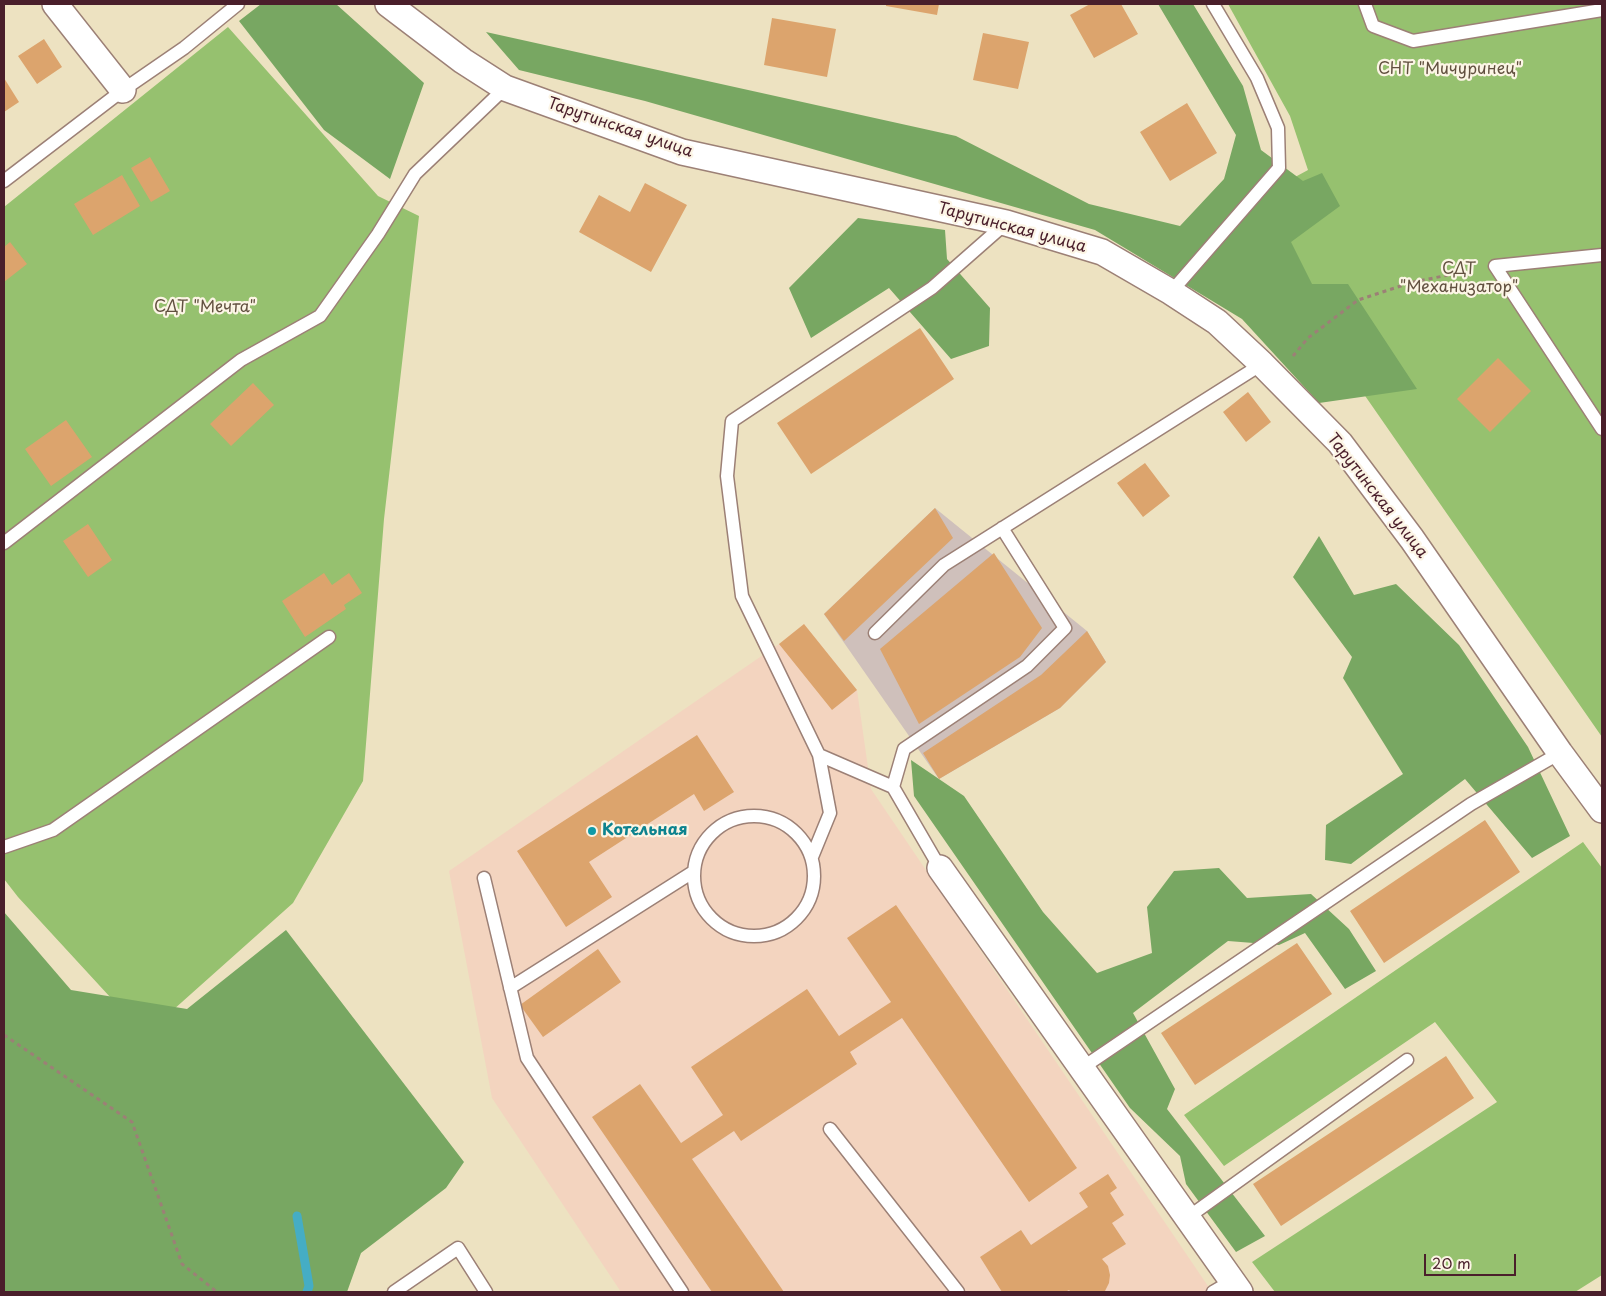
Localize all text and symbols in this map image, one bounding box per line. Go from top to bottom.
park label: СНТ "Мичуринец" [1378,60,1522,80]
street label: Тарутинская улица [545,94,695,162]
street label: Тарутинская улица [936,199,1088,257]
park label: СДТ "Механизатор" [1400,260,1518,298]
park label: СДТ "Мечта" [154,298,256,318]
street label: Тарутинская улица [1322,430,1432,562]
place label: Котельная [602,821,688,841]
marker: Котельная [586,825,598,837]
scale bar [1426,1244,1518,1276]
text: 20 m [1432,1251,1471,1274]

